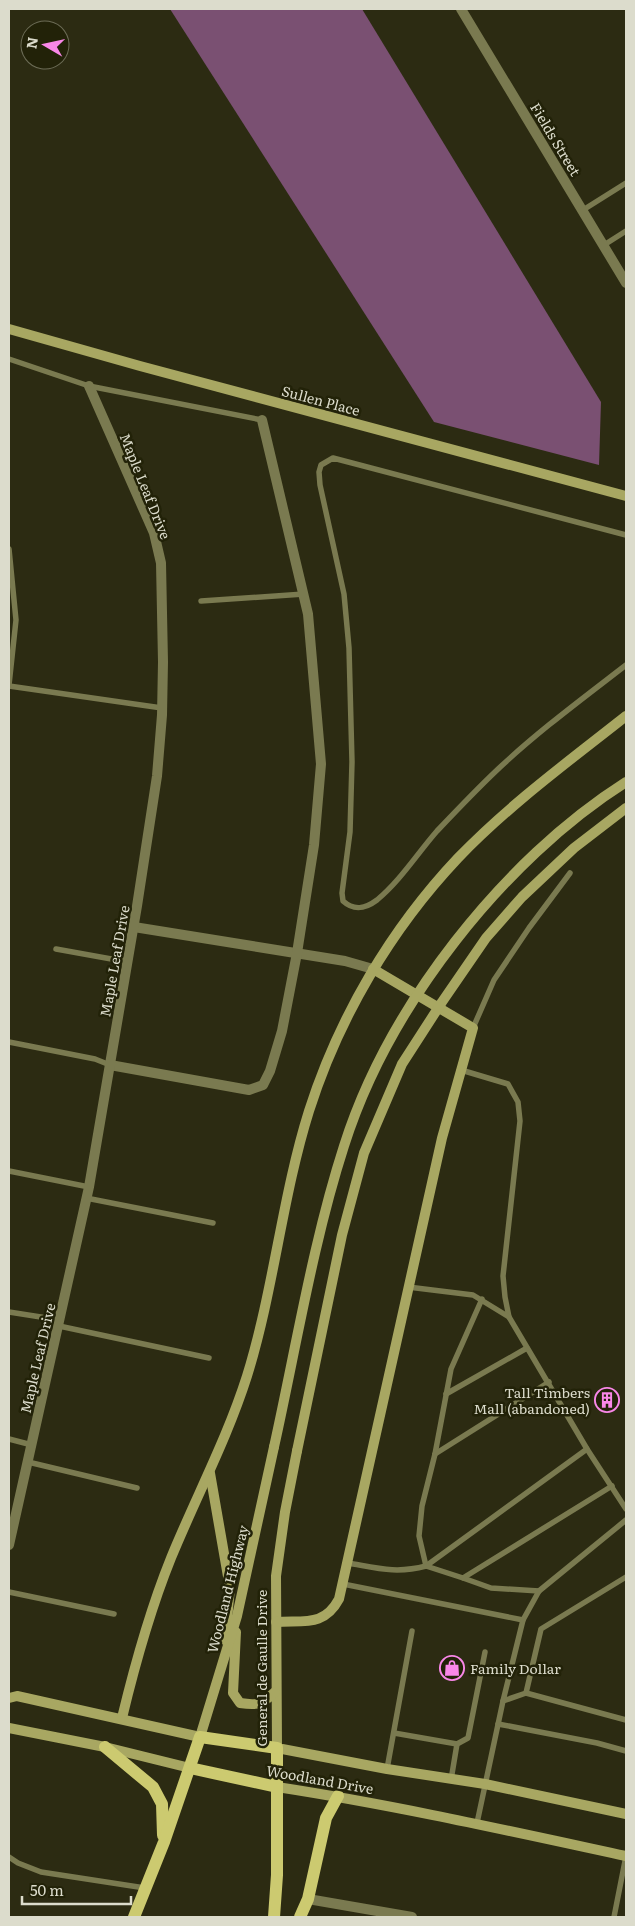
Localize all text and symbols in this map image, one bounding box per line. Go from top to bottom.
north arrow [20,20,70,70]
text: N [20,35,42,50]
street label: Fields Street [526,98,586,180]
street label: Sullen Place [280,380,362,420]
street label: Maple Leaf Drive [116,430,176,542]
street label: Maple Leaf Drive [94,904,134,1018]
street label: Maple Leaf Drive [15,1301,59,1415]
place label: Tall Timbers Mall (abandoned) [473,1382,590,1418]
building icon: Tall Timbers Mall (abandoned) [594,1387,620,1413]
street label: Woodland Highway [201,1522,253,1655]
street label: General de Gaulle Drive [251,1590,271,1746]
shop icon: Family Dollar [439,1655,465,1681]
place label: Family Dollar [470,1658,561,1678]
street label: Woodland Drive [265,1760,375,1798]
scale bar [22,1874,131,1906]
text: 50 m [30,1878,64,1901]

